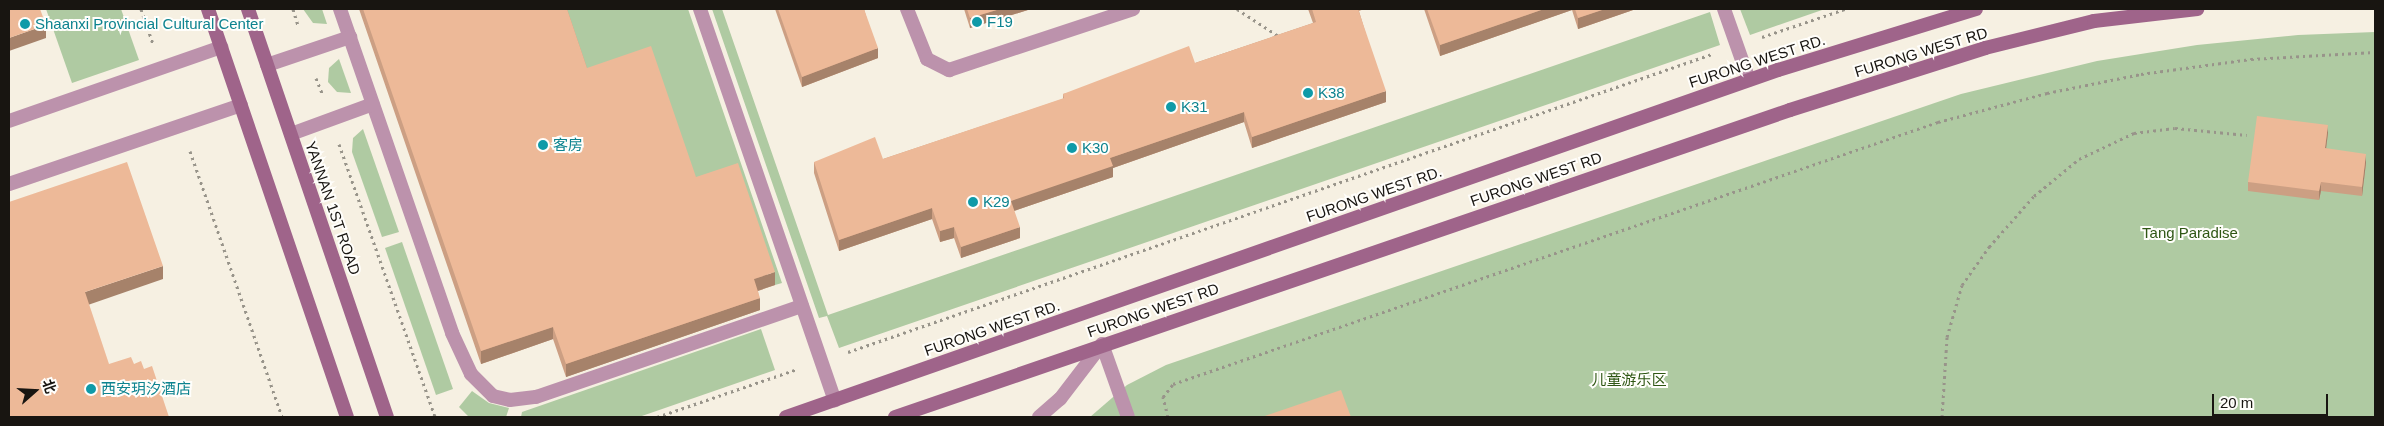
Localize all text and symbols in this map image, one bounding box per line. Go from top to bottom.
place label: F19 [987,13,1013,31]
place label: Shaanxi Provincial Cultural Center [35,15,263,33]
marker: F19 [971,16,983,28]
marker: Shaanxi Provincial Cultural Center [19,18,31,30]
street label: FURONG WEST RD [1852,23,1990,81]
street label: FURONG WEST RD. [1686,30,1828,92]
place label: K38 [1318,84,1345,102]
marker: K38 [1302,87,1314,99]
place label: K31 [1181,98,1208,116]
marker: K31 [1165,101,1177,113]
place label: 客房 [553,136,583,154]
street label: YANNAN 1ST ROAD [302,139,364,277]
marker: 客房 [537,139,549,151]
place label: K30 [1082,139,1109,157]
marker: K30 [1066,142,1078,154]
street label: FURONG WEST RD [1468,148,1604,210]
street label: FURONG WEST RD. [1304,162,1444,226]
place label: K29 [983,193,1010,211]
marker: K29 [967,196,979,208]
park label: Tang Paradise [2142,224,2238,242]
street label: FURONG WEST RD [1085,279,1221,341]
street label: FURONG WEST RD. [922,296,1062,360]
north arrow [10,366,60,416]
park label: 儿童游乐区 [1592,371,1666,389]
text: 北 [39,377,59,395]
place label: 西安玥汐酒店 [101,380,191,398]
marker: 西安玥汐酒店 [85,383,97,395]
scale bar [2214,384,2330,416]
text: 20 m [2220,394,2253,411]

